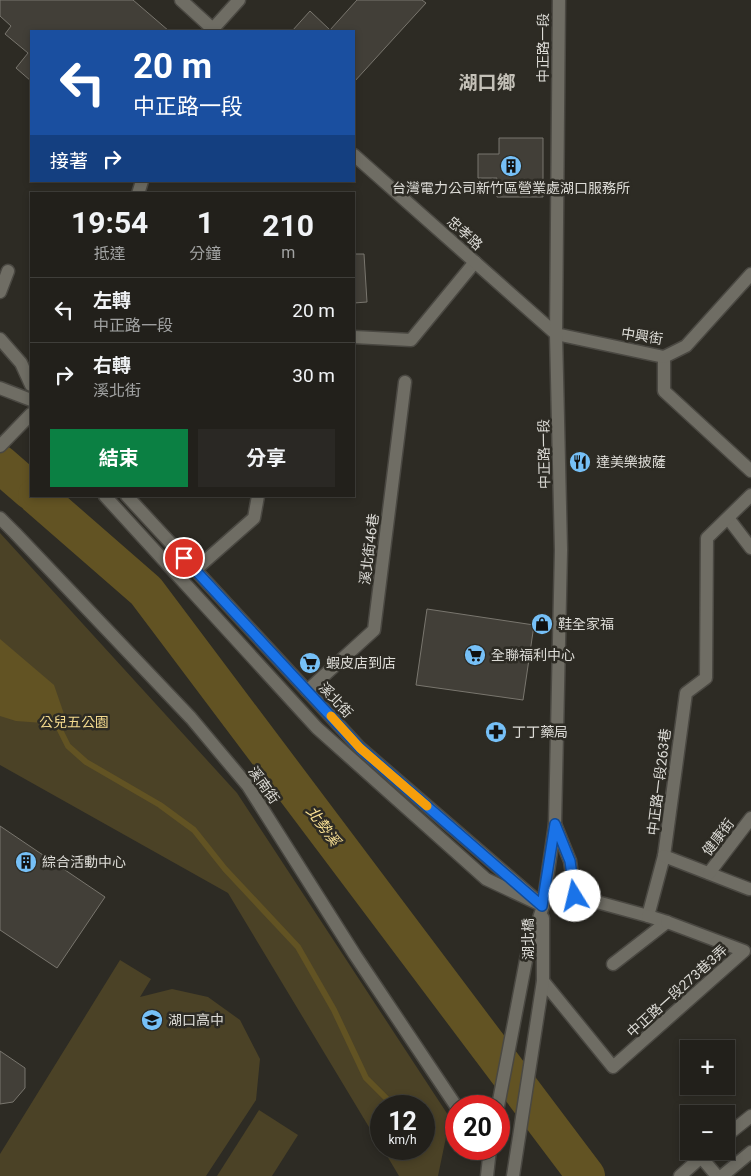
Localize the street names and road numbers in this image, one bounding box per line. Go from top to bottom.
street label: 中正路一段 [535,13,551,83]
street label: 忠孝路 [444,213,486,253]
street label: 中興街 [620,325,664,347]
street label: 中正路一段 [535,419,553,489]
street label: 溪北街46巷 [357,512,381,586]
street label: 溪北街 [316,679,356,721]
street label: 中正路一段263巷 [645,728,673,836]
street label: 溪南街 [245,763,283,807]
street label: 健康街 [699,815,737,859]
street label: 湖北橋 [520,918,536,960]
street label: 中正路一段273巷3弄 [624,942,730,1040]

